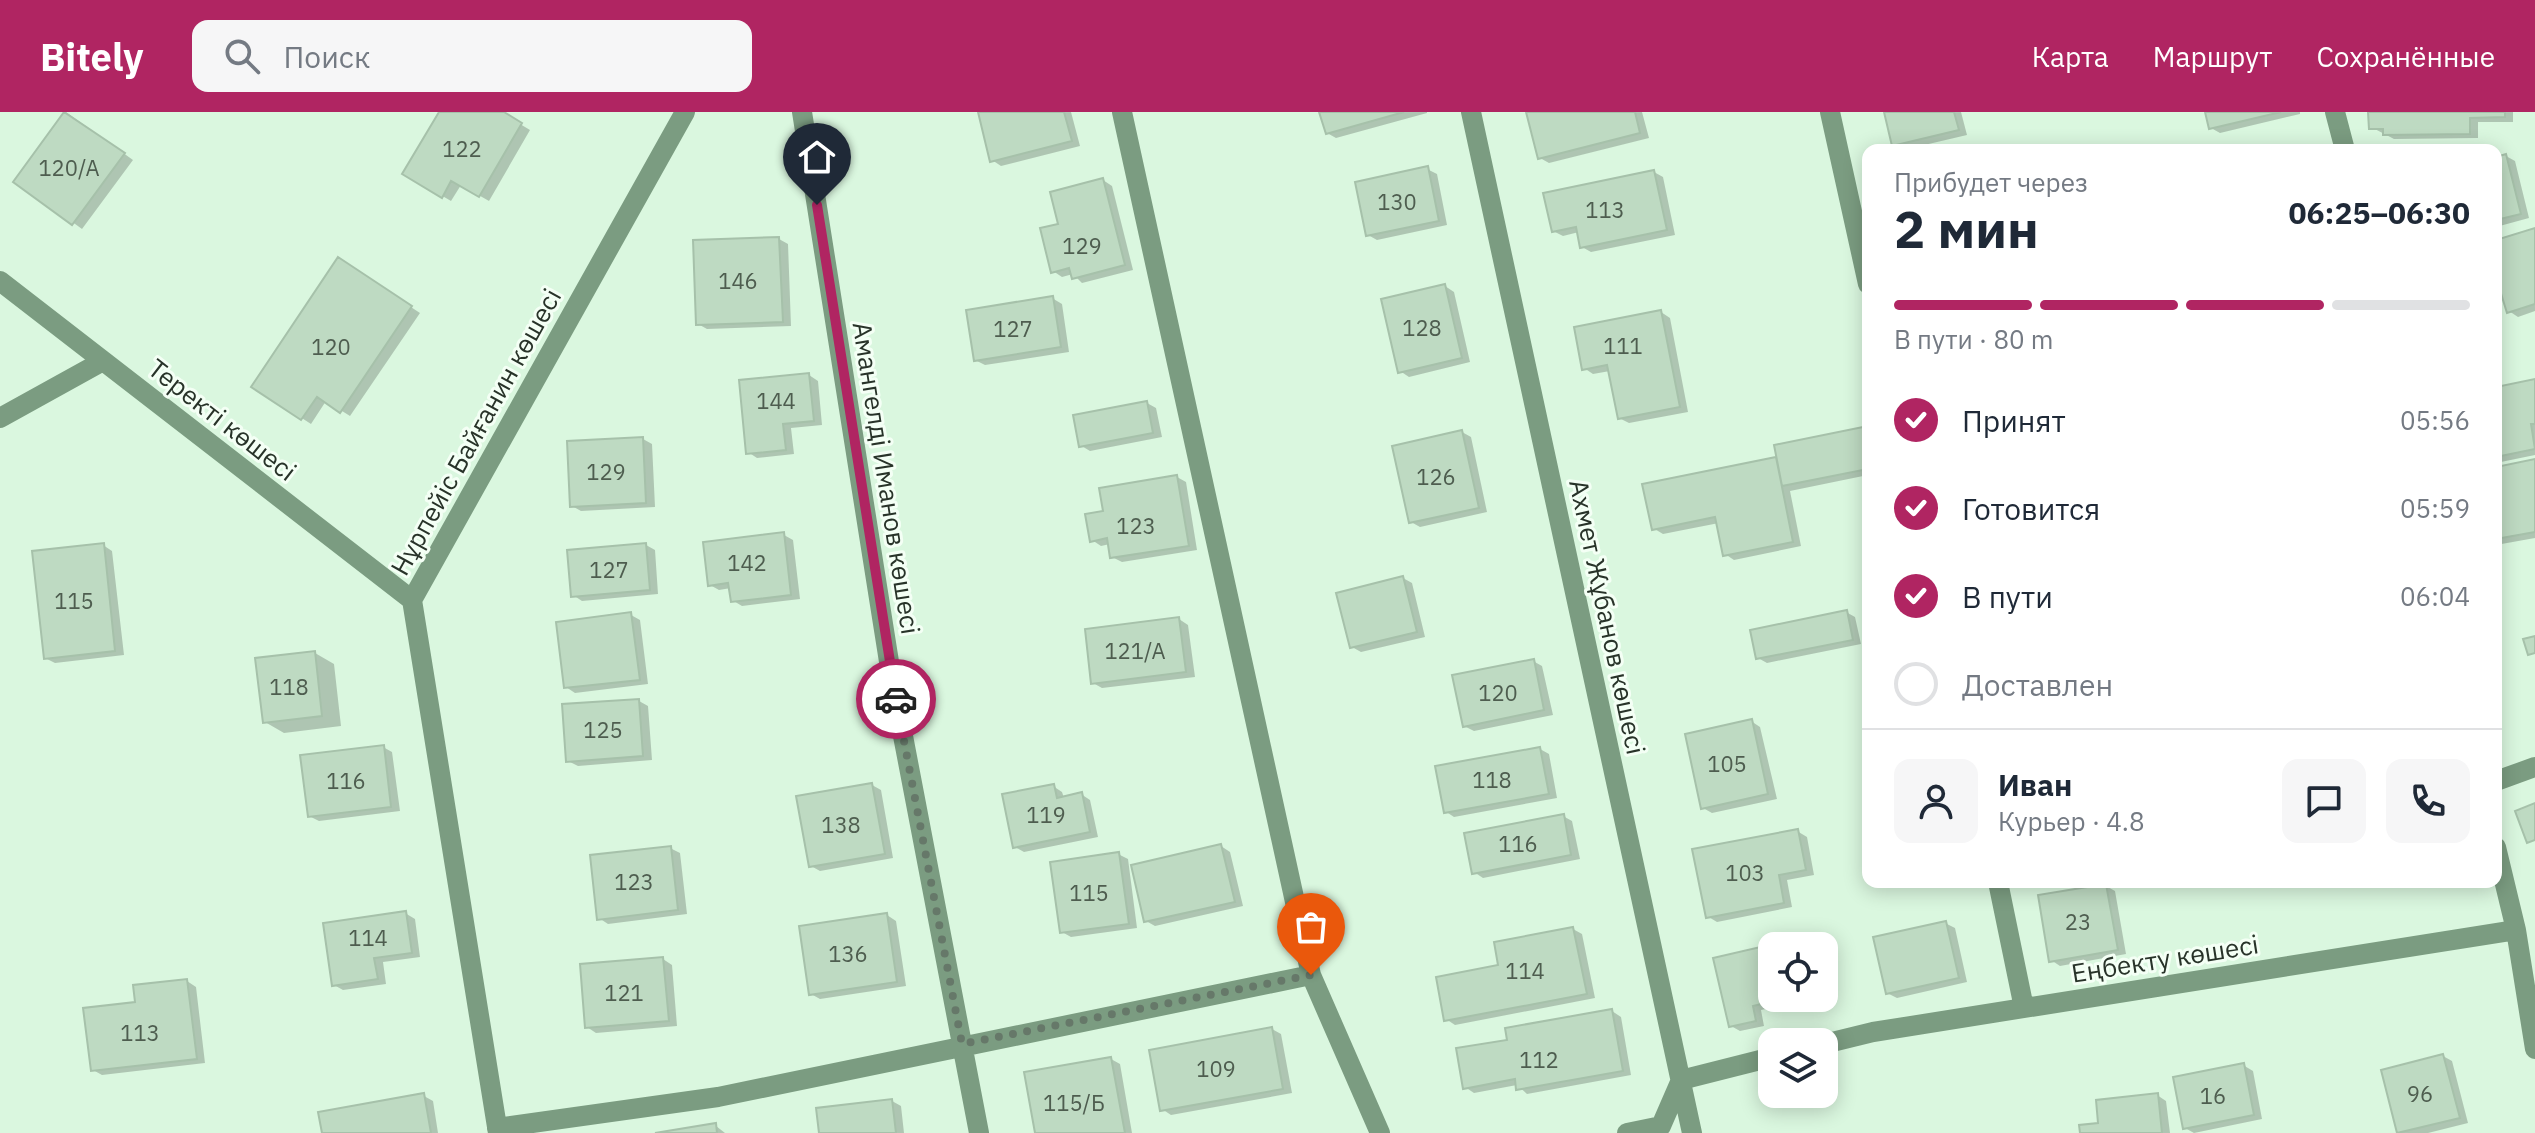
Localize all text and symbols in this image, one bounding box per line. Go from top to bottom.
search box [192,20,752,92]
text: Bitely [40,32,144,81]
icon: search [220,34,264,78]
text: Поиск [284,37,370,76]
text: Карта [2032,38,2109,75]
text: Маршрут [2153,38,2272,75]
text: Сохранённые [2316,38,2495,75]
pin [783,123,851,205]
house number: 122 [442,134,482,163]
icon: home [795,135,839,179]
house number: 120/А [38,153,100,182]
text: Прибудет через [1894,165,2088,199]
house number: 130 [1377,187,1417,216]
text: 06:25–06:30 [2289,193,2470,232]
house number: 113 [1585,195,1625,224]
text: 2 мин [1894,195,2039,262]
house number: 129 [1062,231,1102,260]
house number: 146 [718,266,758,295]
street label: Нұрпейіс Байғанин көшесі [382,282,568,581]
house number: 128 [1402,313,1442,342]
house number: 127 [993,314,1033,343]
street label: Амангелді Иманов көшесі [845,319,928,636]
text: В пути · 80 m [1894,322,2054,356]
house number: 111 [1603,331,1643,360]
house number: 120 [311,332,351,361]
street label: Теректі көшесі [142,351,304,488]
house number: 144 [756,386,796,415]
icon: check [1894,398,1938,442]
text: Принят [1962,401,2066,440]
text: 05:56 [2400,403,2470,437]
house number: 129 [586,457,626,486]
house number: 126 [1416,462,1456,491]
street label: Ахмет Жұбанов көшесі [1562,476,1654,757]
icon: check [1894,486,1938,530]
text: Готовится [1962,489,2100,528]
text: 05:59 [2400,491,2470,525]
house number: 123 [1116,511,1156,540]
house number: 142 [727,548,767,577]
house number: 127 [589,555,629,584]
icon: check [1894,574,1938,618]
text: В пути [1962,577,2053,616]
text: 06:04 [2400,579,2470,613]
house number: 115 [54,586,94,615]
house number: 121/А [1104,636,1166,665]
courier [856,659,936,739]
text: Доставлен [1962,665,2113,704]
house number: 118 [269,672,309,701]
icon: car [874,677,918,721]
house number: 120 [1478,678,1518,707]
house number: 125 [583,715,623,744]
house number: 105 [1707,749,1747,778]
button: person [1894,759,1978,843]
button: chat [2282,759,2366,843]
button: phone [2386,759,2470,843]
house number: 118 [1472,765,1512,794]
text: Иван [1998,765,2072,804]
house number: 116 [326,766,366,795]
house number: 119 [1026,800,1066,829]
text: Курьер · 4.8 [1998,804,2145,838]
house number: 138 [821,810,861,839]
house number: 116 [1498,829,1538,858]
house number: 103 [1725,858,1765,887]
house number: 123 [614,867,654,896]
house number: 115 [1069,878,1109,907]
pin [1277,893,1345,975]
icon: bag [1289,905,1333,949]
house number: 23 [2065,907,2091,936]
house number: 114 [348,923,388,952]
street label: Еңбекту көшесі [2069,926,2261,990]
map controls [1758,932,1838,1108]
button: locate [1758,932,1838,1012]
house number: 136 [828,939,868,968]
house number: 114 [1505,956,1545,985]
house number: 121 [604,978,644,1007]
house number: 113 [120,1018,160,1047]
button: layers [1758,1028,1838,1108]
house number: 112 [1519,1045,1559,1074]
house number: 109 [1196,1054,1236,1083]
house number: 96 [2407,1079,2433,1108]
house number: 16 [2200,1081,2226,1110]
house number: 115/Б [1043,1088,1105,1117]

